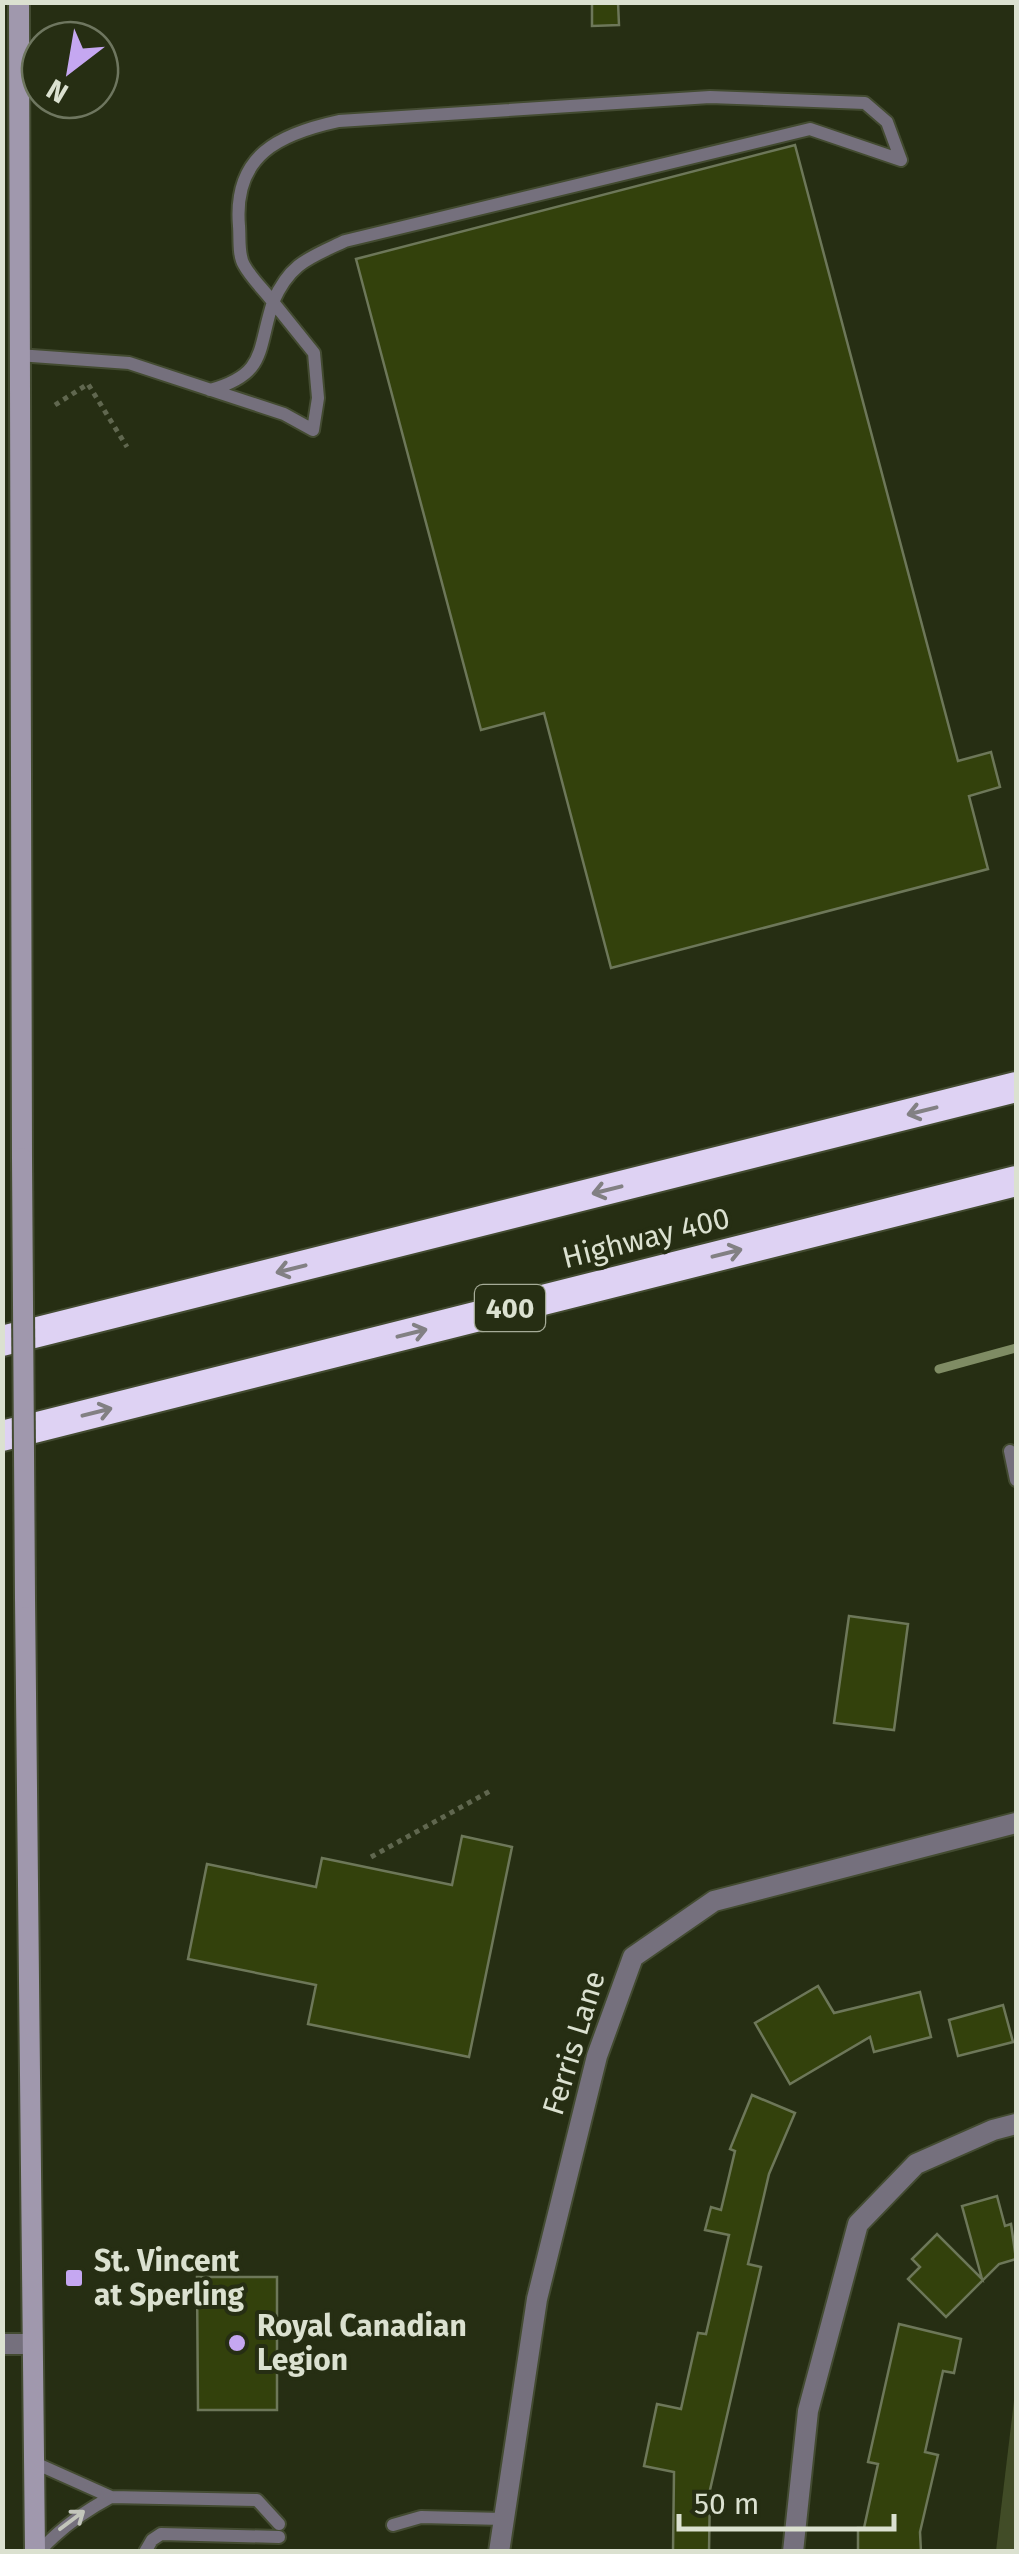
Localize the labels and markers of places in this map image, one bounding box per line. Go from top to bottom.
place label: St. Vincent at Sperling [94,2243,244,2313]
marker: St. Vincent at Sperling [63,2267,85,2289]
place label: Royal Canadian Legion [257,2308,467,2378]
marker: Royal Canadian Legion [226,2332,248,2354]

